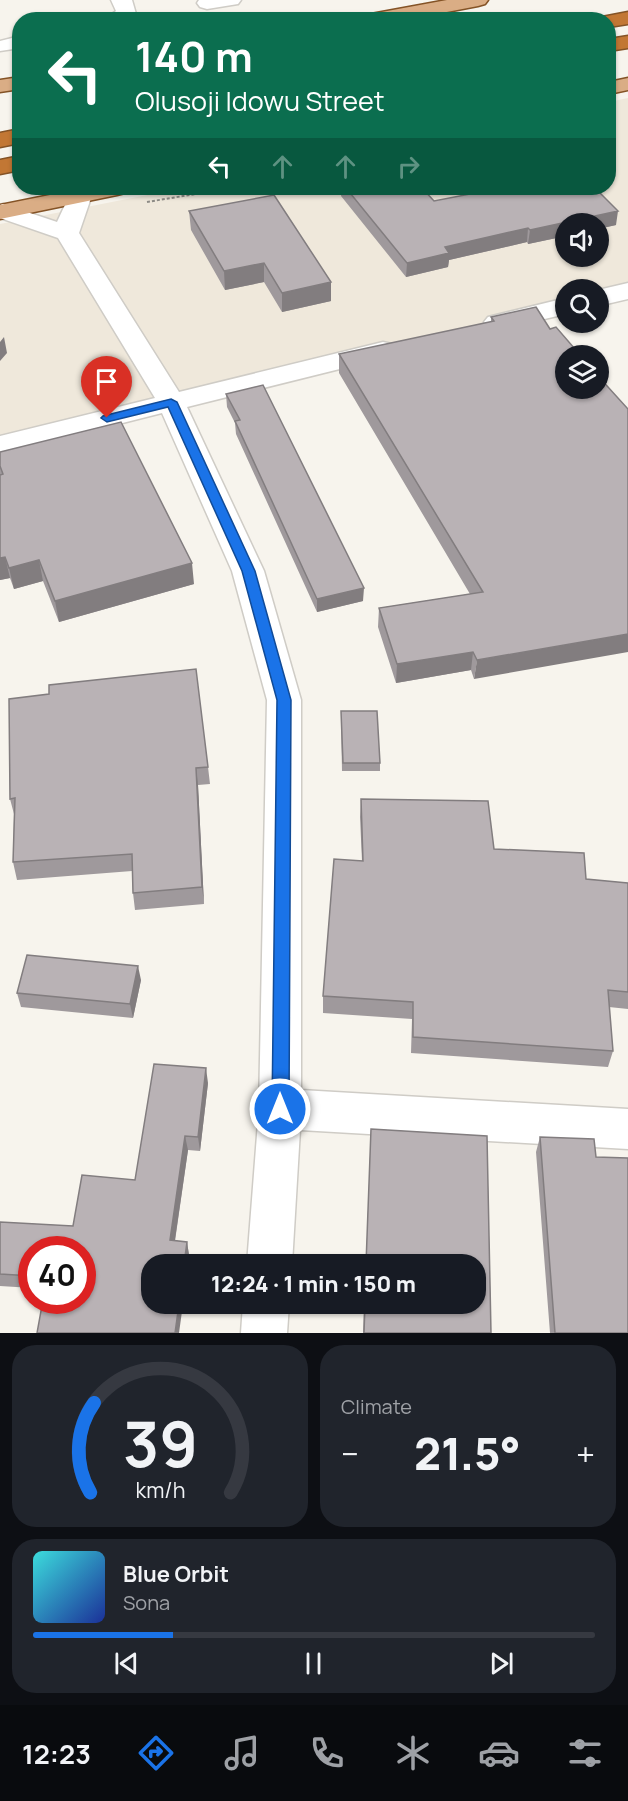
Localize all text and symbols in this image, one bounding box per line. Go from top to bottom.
text: 140 m [135,27,253,85]
icon: left [36,36,114,114]
text: Olusoji Idowu Street [135,82,385,119]
icon: left [203,150,236,183]
icon: ahead [266,150,299,183]
icon: ahead [329,150,362,183]
icon: right [392,150,425,183]
map controls [555,213,609,399]
button: sound [555,213,609,267]
button: search [555,279,609,333]
button: layers [555,345,609,399]
pin [81,356,132,418]
icon: arrive [90,365,123,398]
position arrow [248,1077,312,1141]
speed limit sign: 40 [18,1236,96,1314]
text: 12:24 · 1 min · 150 m [211,1269,416,1299]
text: Climate [341,1393,412,1420]
text: 39 [122,1400,198,1486]
text: 21.5° [414,1422,521,1484]
text: − [341,1431,359,1476]
text: + [576,1431,595,1476]
text: km/h [135,1475,185,1504]
text: Blue Orbit [123,1559,229,1589]
text: Sona [123,1589,170,1616]
icon: previous [110,1647,143,1680]
icon: pause [297,1647,330,1680]
icon: next [485,1647,518,1680]
icon: directions [135,1732,177,1774]
icon: music [221,1732,263,1774]
icon: phone [306,1732,348,1774]
icon: climate [392,1732,434,1774]
icon: car [478,1732,520,1774]
icon: filters [564,1732,606,1774]
text: 12:23 [22,1735,91,1772]

